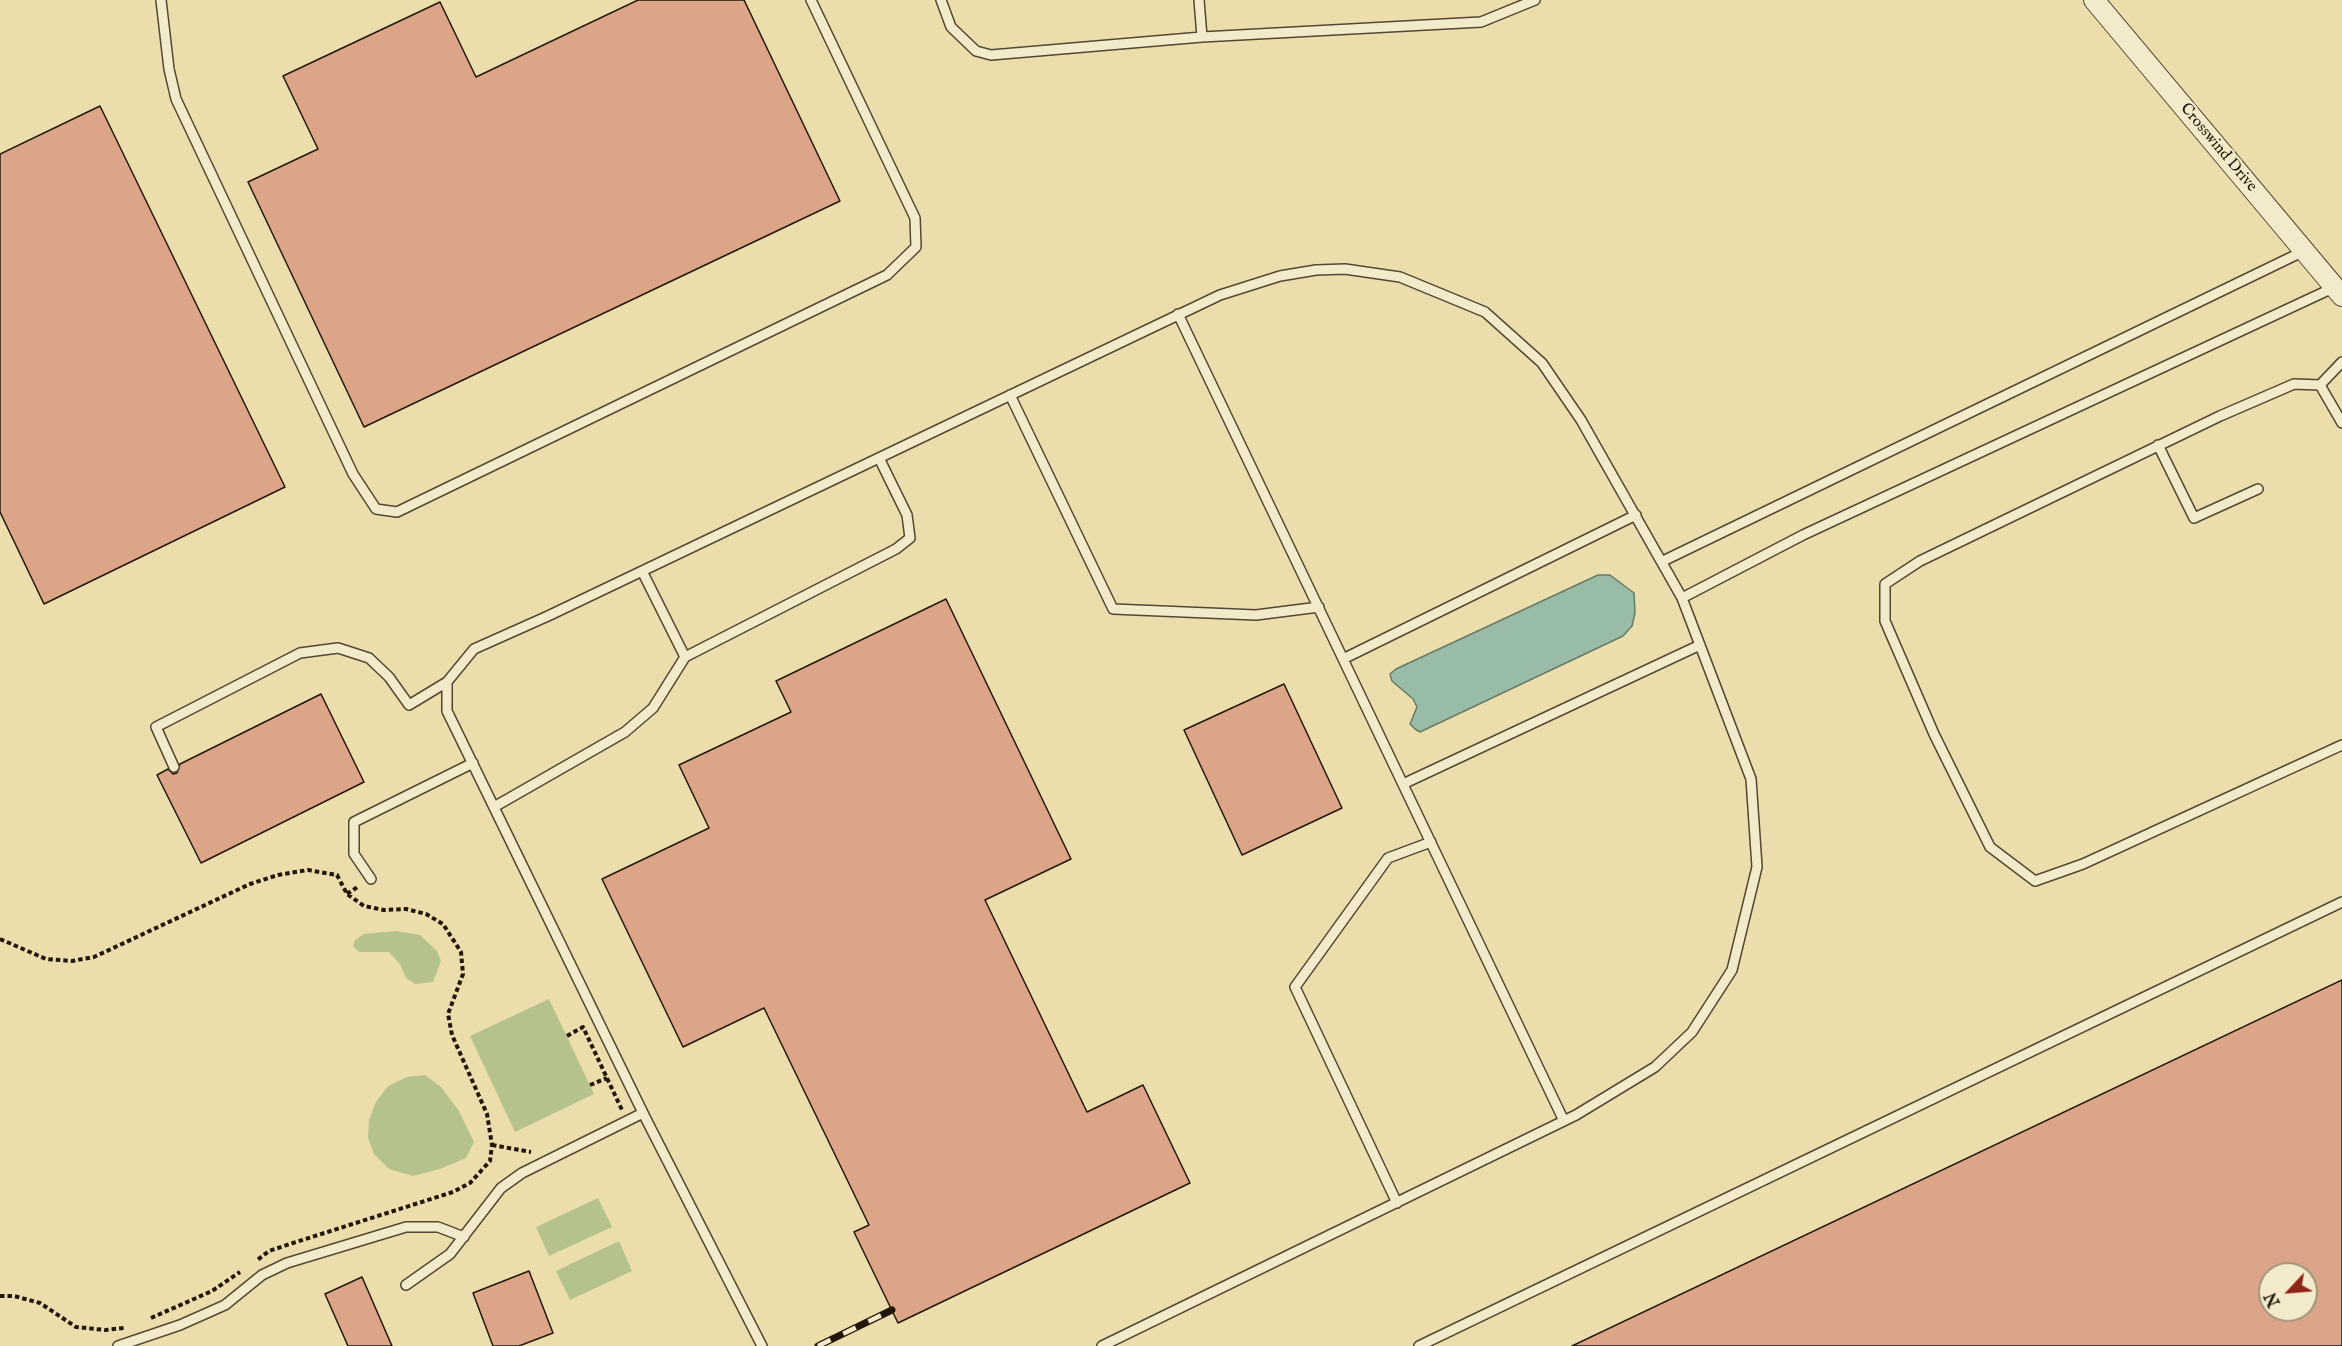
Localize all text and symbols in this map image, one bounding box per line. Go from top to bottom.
street label: Crosswind Drive [2175,100,2261,196]
north arrow [2258,1262,2318,1322]
text: N [2262,1288,2286,1310]

